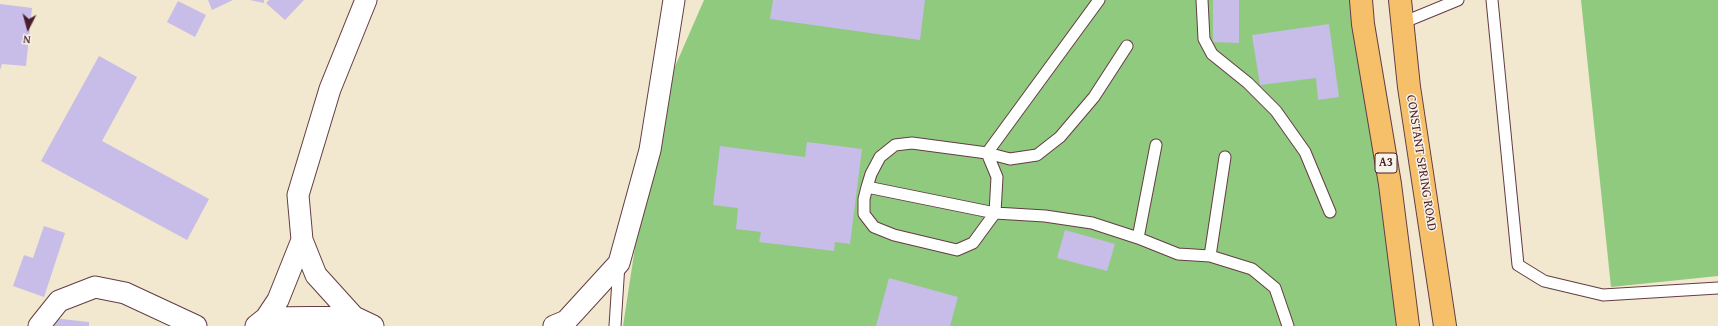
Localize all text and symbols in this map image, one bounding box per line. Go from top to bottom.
north arrow [8,8,48,48]
text: N [22,32,31,48]
street label: CONSTANT SPRING ROAD [1403,94,1439,232]
road number: A3 [1375,153,1397,173]

